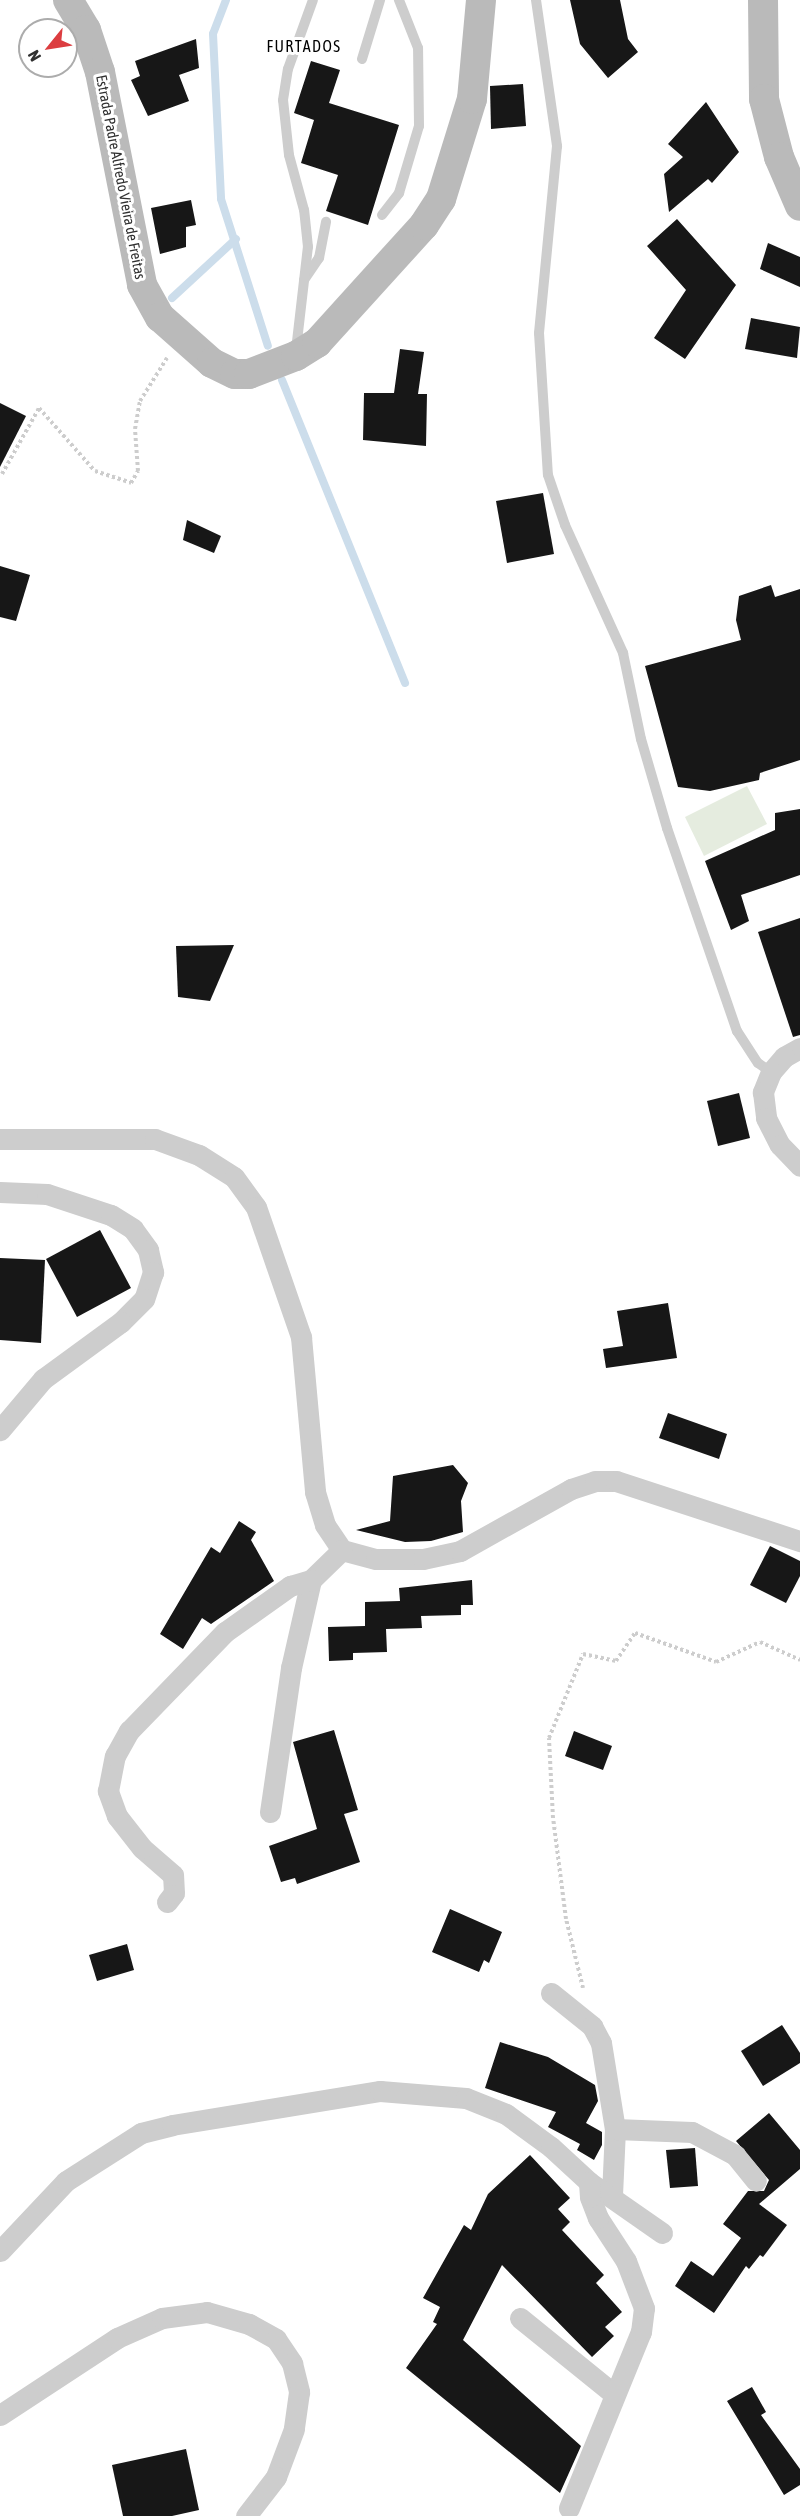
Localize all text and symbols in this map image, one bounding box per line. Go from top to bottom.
north arrow [18,18,78,78]
district label: FURTADOS [266,36,342,56]
text: N [24,47,44,65]
street label: Estrada Padre Alfredo Vieira de Freitas [92,73,150,281]

